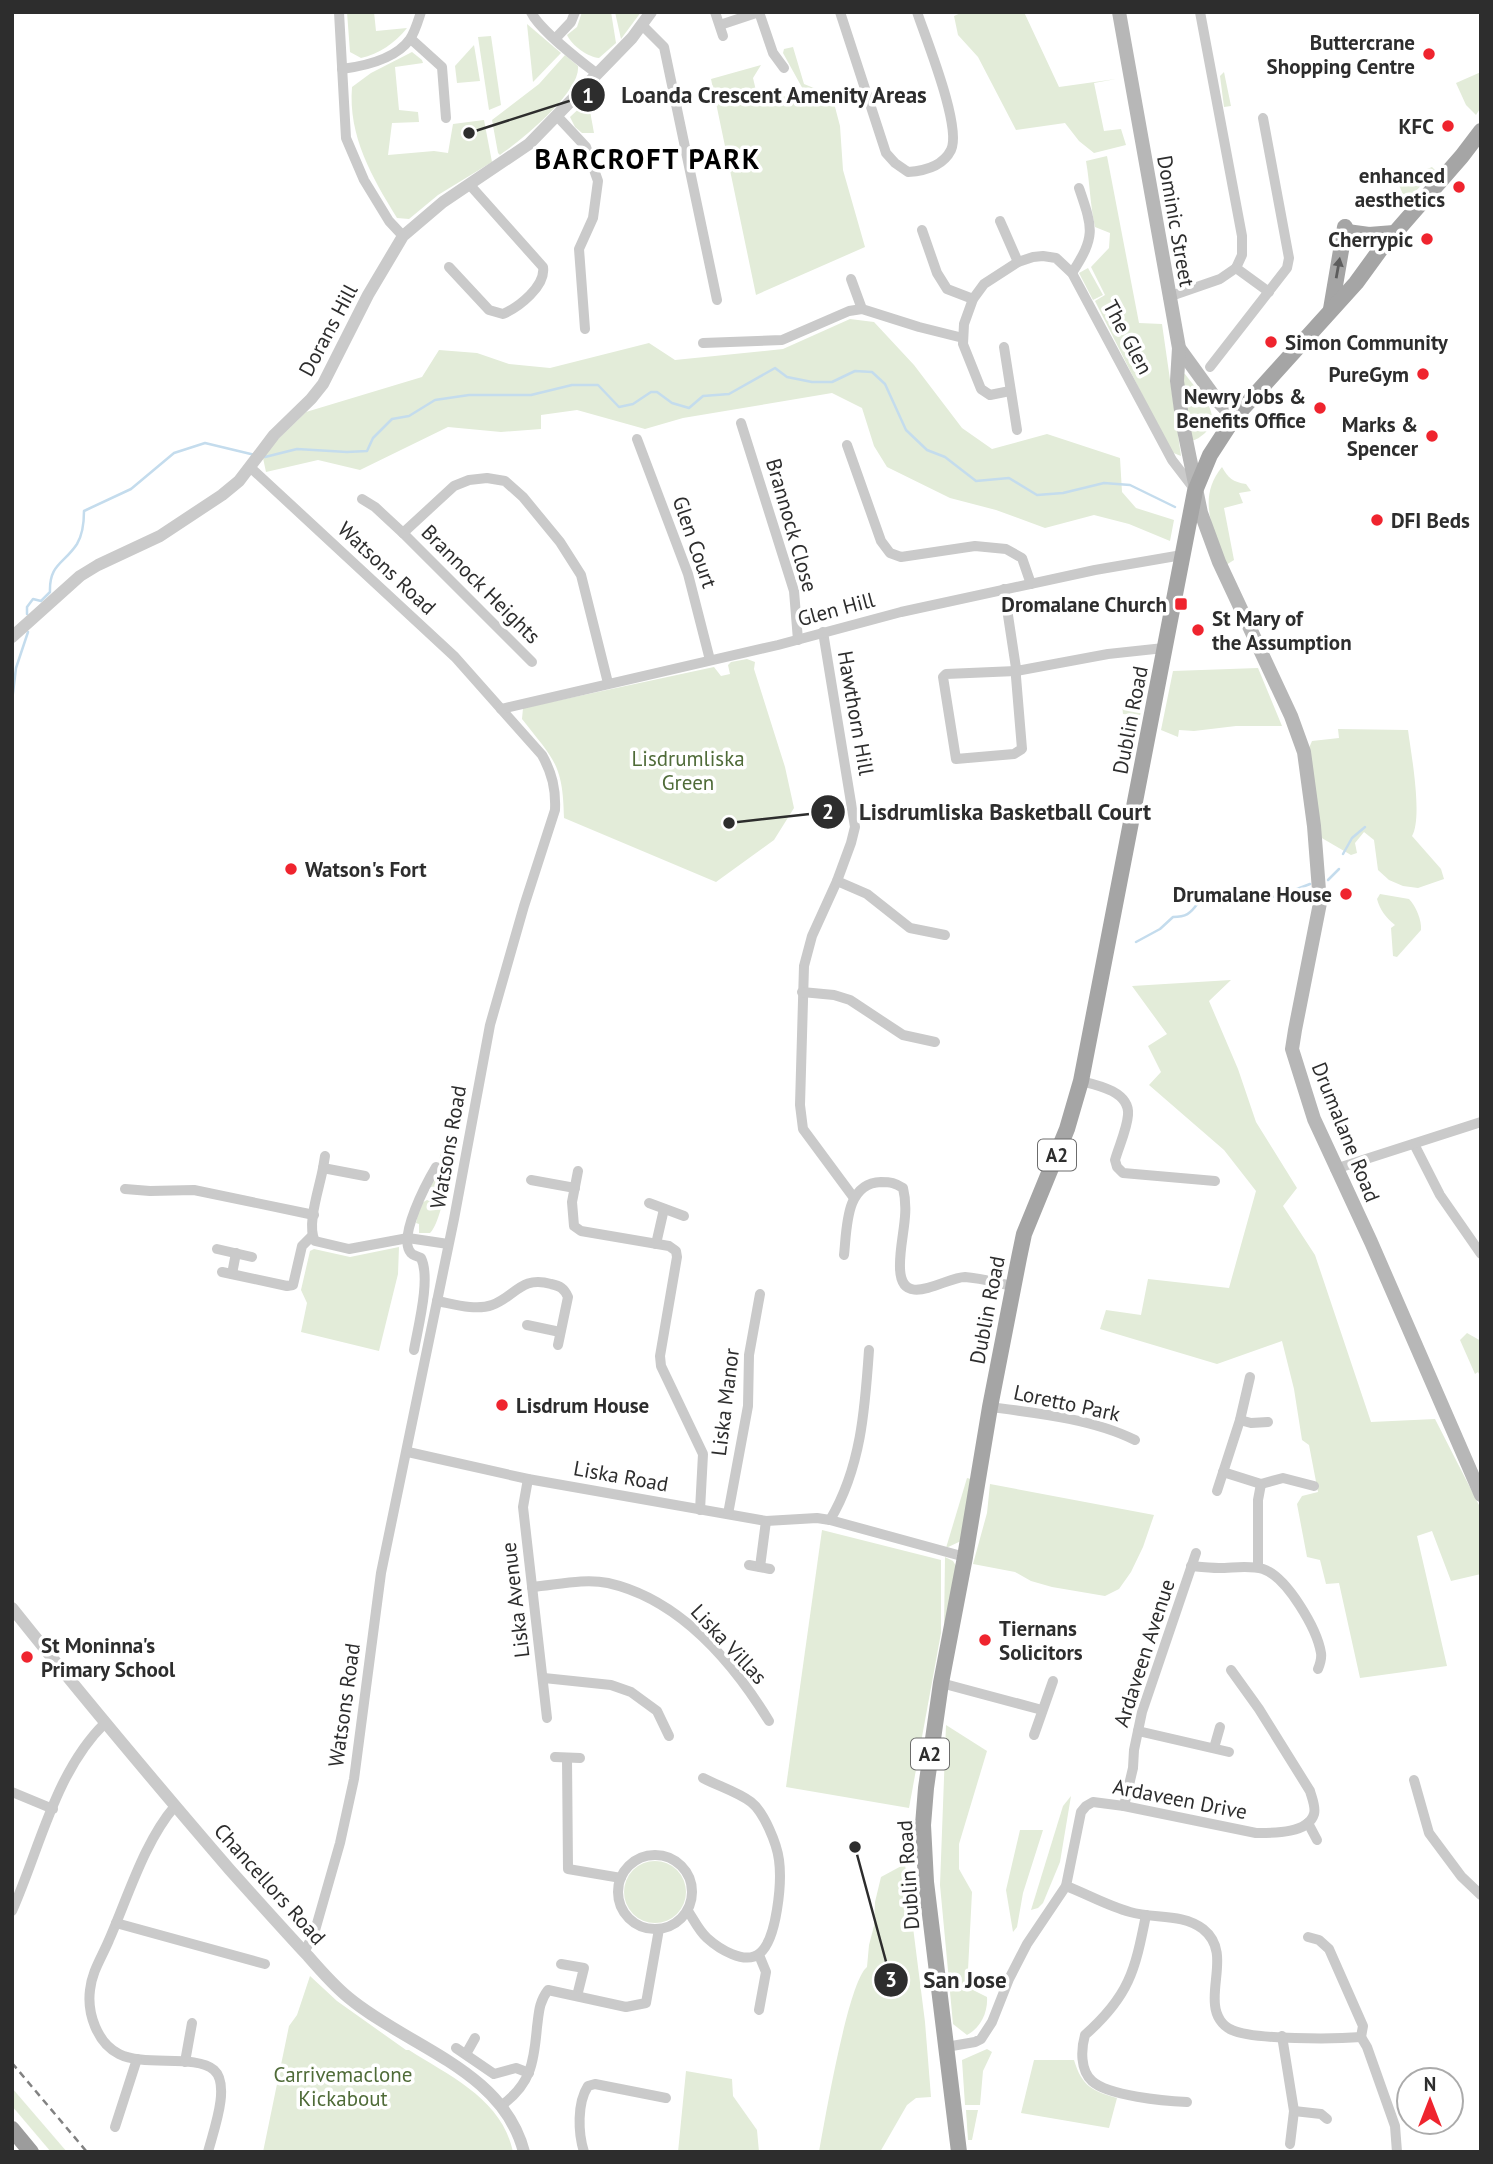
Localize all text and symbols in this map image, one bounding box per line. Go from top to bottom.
place label: Buttercrane Shopping Centre [1267,29,1415,80]
marker: Buttercrane Shopping Centre [1421,46,1437,62]
callout: Loanda Crescent Amenity Areas [571,73,942,117]
text: Loanda Crescent Amenity Areas [621,80,927,109]
text: 1 [582,82,594,109]
place label: KFC [1399,113,1434,140]
marker: KFC [1440,118,1456,134]
district label: BARCROFT PARK [535,140,761,177]
street label: Dominic Street [1151,153,1201,289]
place label: enhanced aesthetics [1355,162,1445,213]
marker: enhanced aesthetics [1451,179,1467,195]
place label: Cherrypic [1328,226,1413,253]
marker: Cherrypic [1419,231,1435,247]
one-way arrow [1333,257,1344,279]
street label: Dorans Hill [292,279,364,381]
street label: The Glen [1097,295,1159,379]
place label: Simon Community [1285,329,1449,356]
marker: Simon Community [1263,334,1279,350]
place label: PureGym [1329,361,1409,388]
marker: PureGym [1415,366,1431,382]
place label: Newry Jobs & Benefits Office [1176,383,1306,434]
marker: Newry Jobs & Benefits Office [1312,400,1328,416]
place label: Marks & Spencer [1342,411,1419,462]
marker: Marks & Spencer [1424,428,1440,444]
street label: Brannock Close [760,455,824,595]
street label: Glen Court [667,492,723,592]
place label: DFI Beds [1391,507,1470,534]
marker: DFI Beds [1369,512,1385,528]
street label: Watsons Road [332,516,442,620]
street label: Brannock Heights [416,519,546,649]
street label: Glen Hill [794,586,878,632]
place label: Dromalane Church [1001,591,1167,618]
marker: Dromalane Church [1173,596,1189,612]
place label: St Mary of the Assumption [1212,605,1352,656]
marker: St Mary of the Assumption [1190,622,1206,638]
street label: Hawthorn Hill [832,649,880,777]
street label: Dublin Road [1106,664,1154,776]
park label: Lisdrumliska Green [631,745,745,796]
callout: Lisdrumliska Basketball Court [810,790,1166,834]
text: Lisdrumliska Basketball Court [859,797,1151,826]
text: 2 [822,798,834,825]
place label: Watson's Fort [305,856,427,883]
marker: Watson's Fort [283,861,299,877]
place label: Drumalane House [1173,881,1332,908]
marker: Drumalane House [1338,886,1354,902]
street label: Drumalane Road [1306,1058,1386,1206]
street label: Watsons Road [424,1083,472,1211]
road number: A2 [1038,1140,1076,1170]
street label: Dublin Road [963,1254,1011,1366]
street label: Liska Manor [705,1347,745,1457]
street label: Loretto Park [1011,1379,1123,1427]
place label: Lisdrum House [516,1392,649,1419]
marker: Lisdrum House [494,1397,510,1413]
street label: Liska Road [571,1454,671,1498]
street label: Liska Avenue [495,1541,535,1659]
street label: Ardaveen Avenue [1107,1576,1181,1730]
street label: Liska Villas [685,1598,773,1690]
place label: Tiernans Solicitors [999,1615,1083,1666]
place label: St Moninna's Primary School [41,1632,176,1683]
marker: Tiernans Solicitors [977,1632,993,1648]
street label: Watsons Road [322,1641,366,1769]
marker: St Moninna's Primary School [19,1649,35,1665]
road number: A2 [911,1738,949,1770]
street label: Ardaveen Drive [1111,1773,1249,1825]
street label: Chancellors Road [208,1818,332,1950]
street label: Dublin Road [891,1819,925,1931]
callout: San Jose [874,1958,1020,2002]
text: San Jose [923,1965,1007,1994]
text: 3 [885,1966,897,1993]
park label: Carrivemaclone Kickabout [274,2061,413,2112]
north arrow [1395,2066,1465,2136]
text: N [1424,2072,1436,2096]

